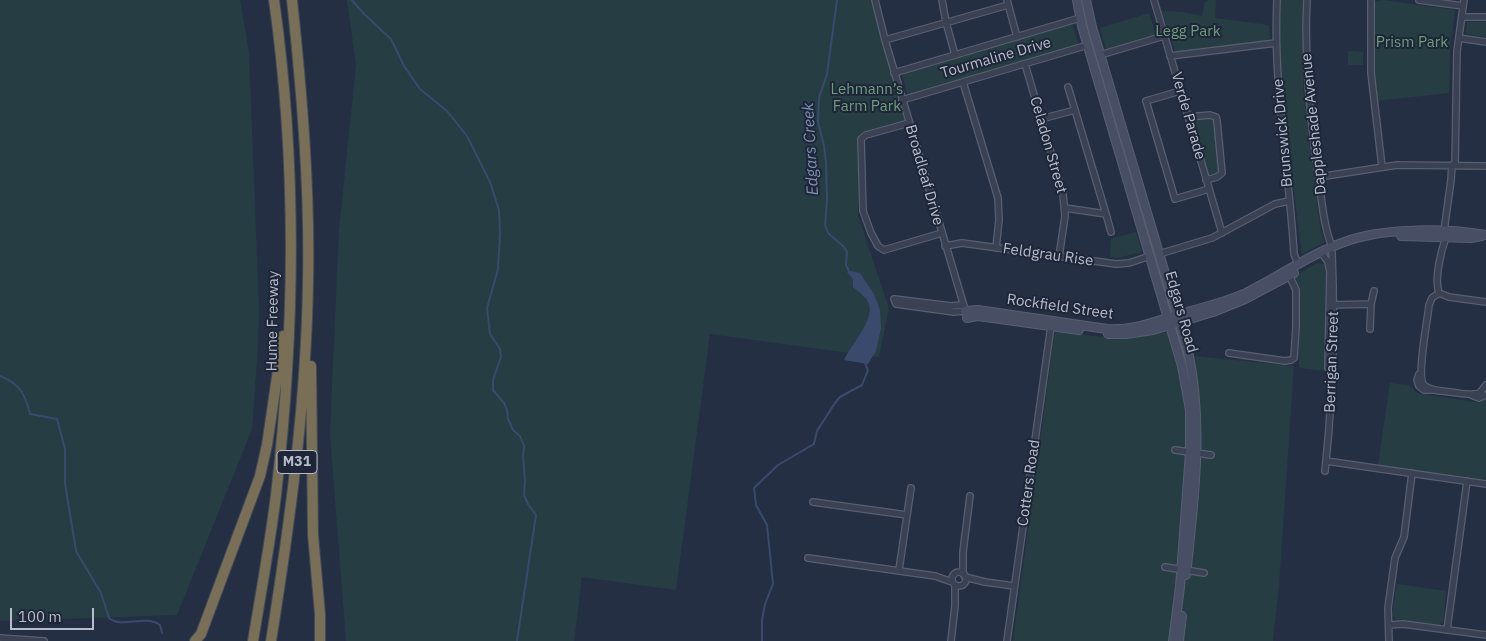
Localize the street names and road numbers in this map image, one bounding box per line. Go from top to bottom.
street label: Tourmaline Drive [939,34,1053,82]
street label: Dappleshade Avenue [1298,52,1330,196]
street label: Verde Parade [1167,70,1209,162]
street label: Brunswick Drive [1269,78,1297,188]
street label: Celadon Street [1026,94,1070,196]
street label: Broadleaf Drive [901,123,947,227]
street label: Feldgrau Rise [1002,240,1094,270]
street label: Edgars Road [1161,269,1201,355]
street label: Hume Freeway [263,270,283,372]
street label: Rockfield Street [1006,291,1114,323]
street label: Berrigan Street [1321,311,1343,413]
street label: Cotters Road [1014,439,1044,527]
road number: M31 [277,451,317,474]

